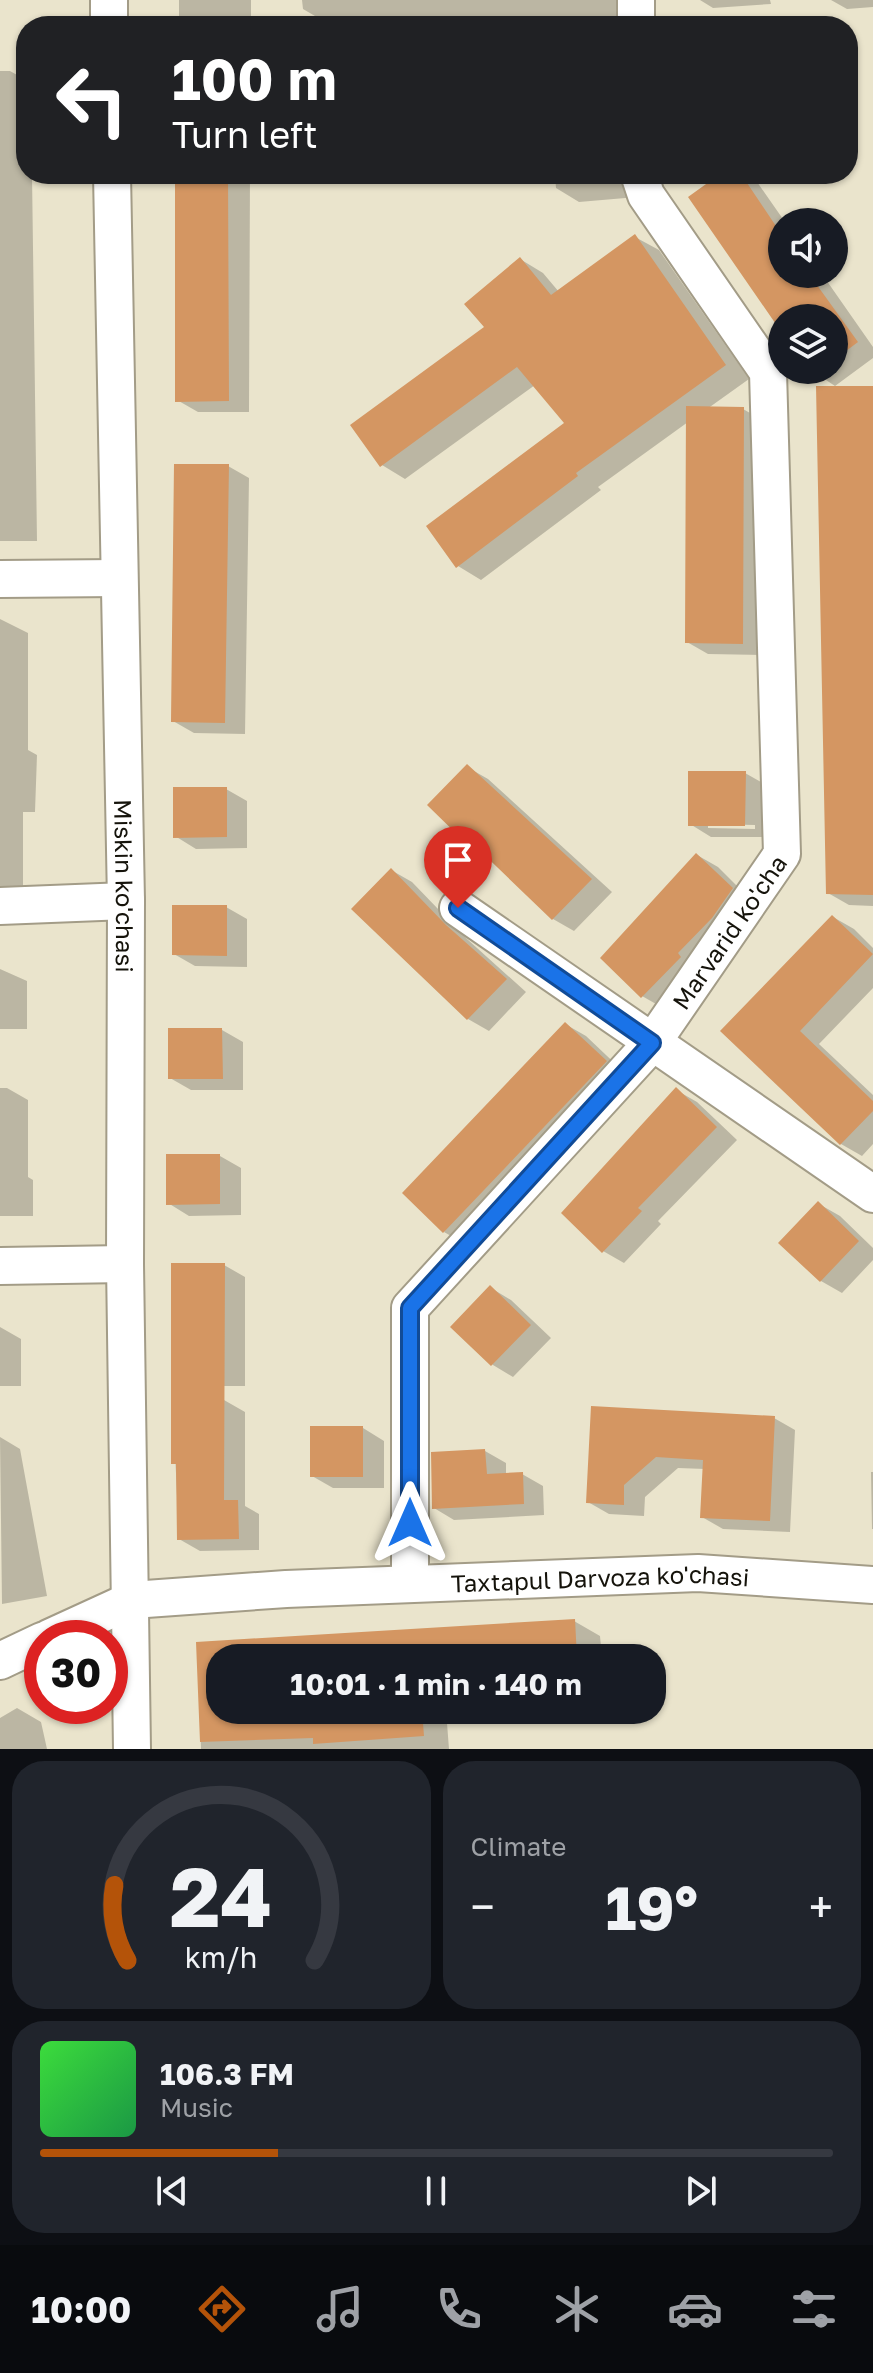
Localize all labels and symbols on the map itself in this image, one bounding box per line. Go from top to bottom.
street label: Miskin ko'chasi [110,799,141,973]
pin [424,826,492,908]
street label: Marvarid ko'cha [665,849,792,1014]
position arrow [368,1481,452,1565]
street label: Taxtapul Darvoza ko'chasi [450,1558,750,1597]
speed limit sign: 30 [24,1620,128,1724]

